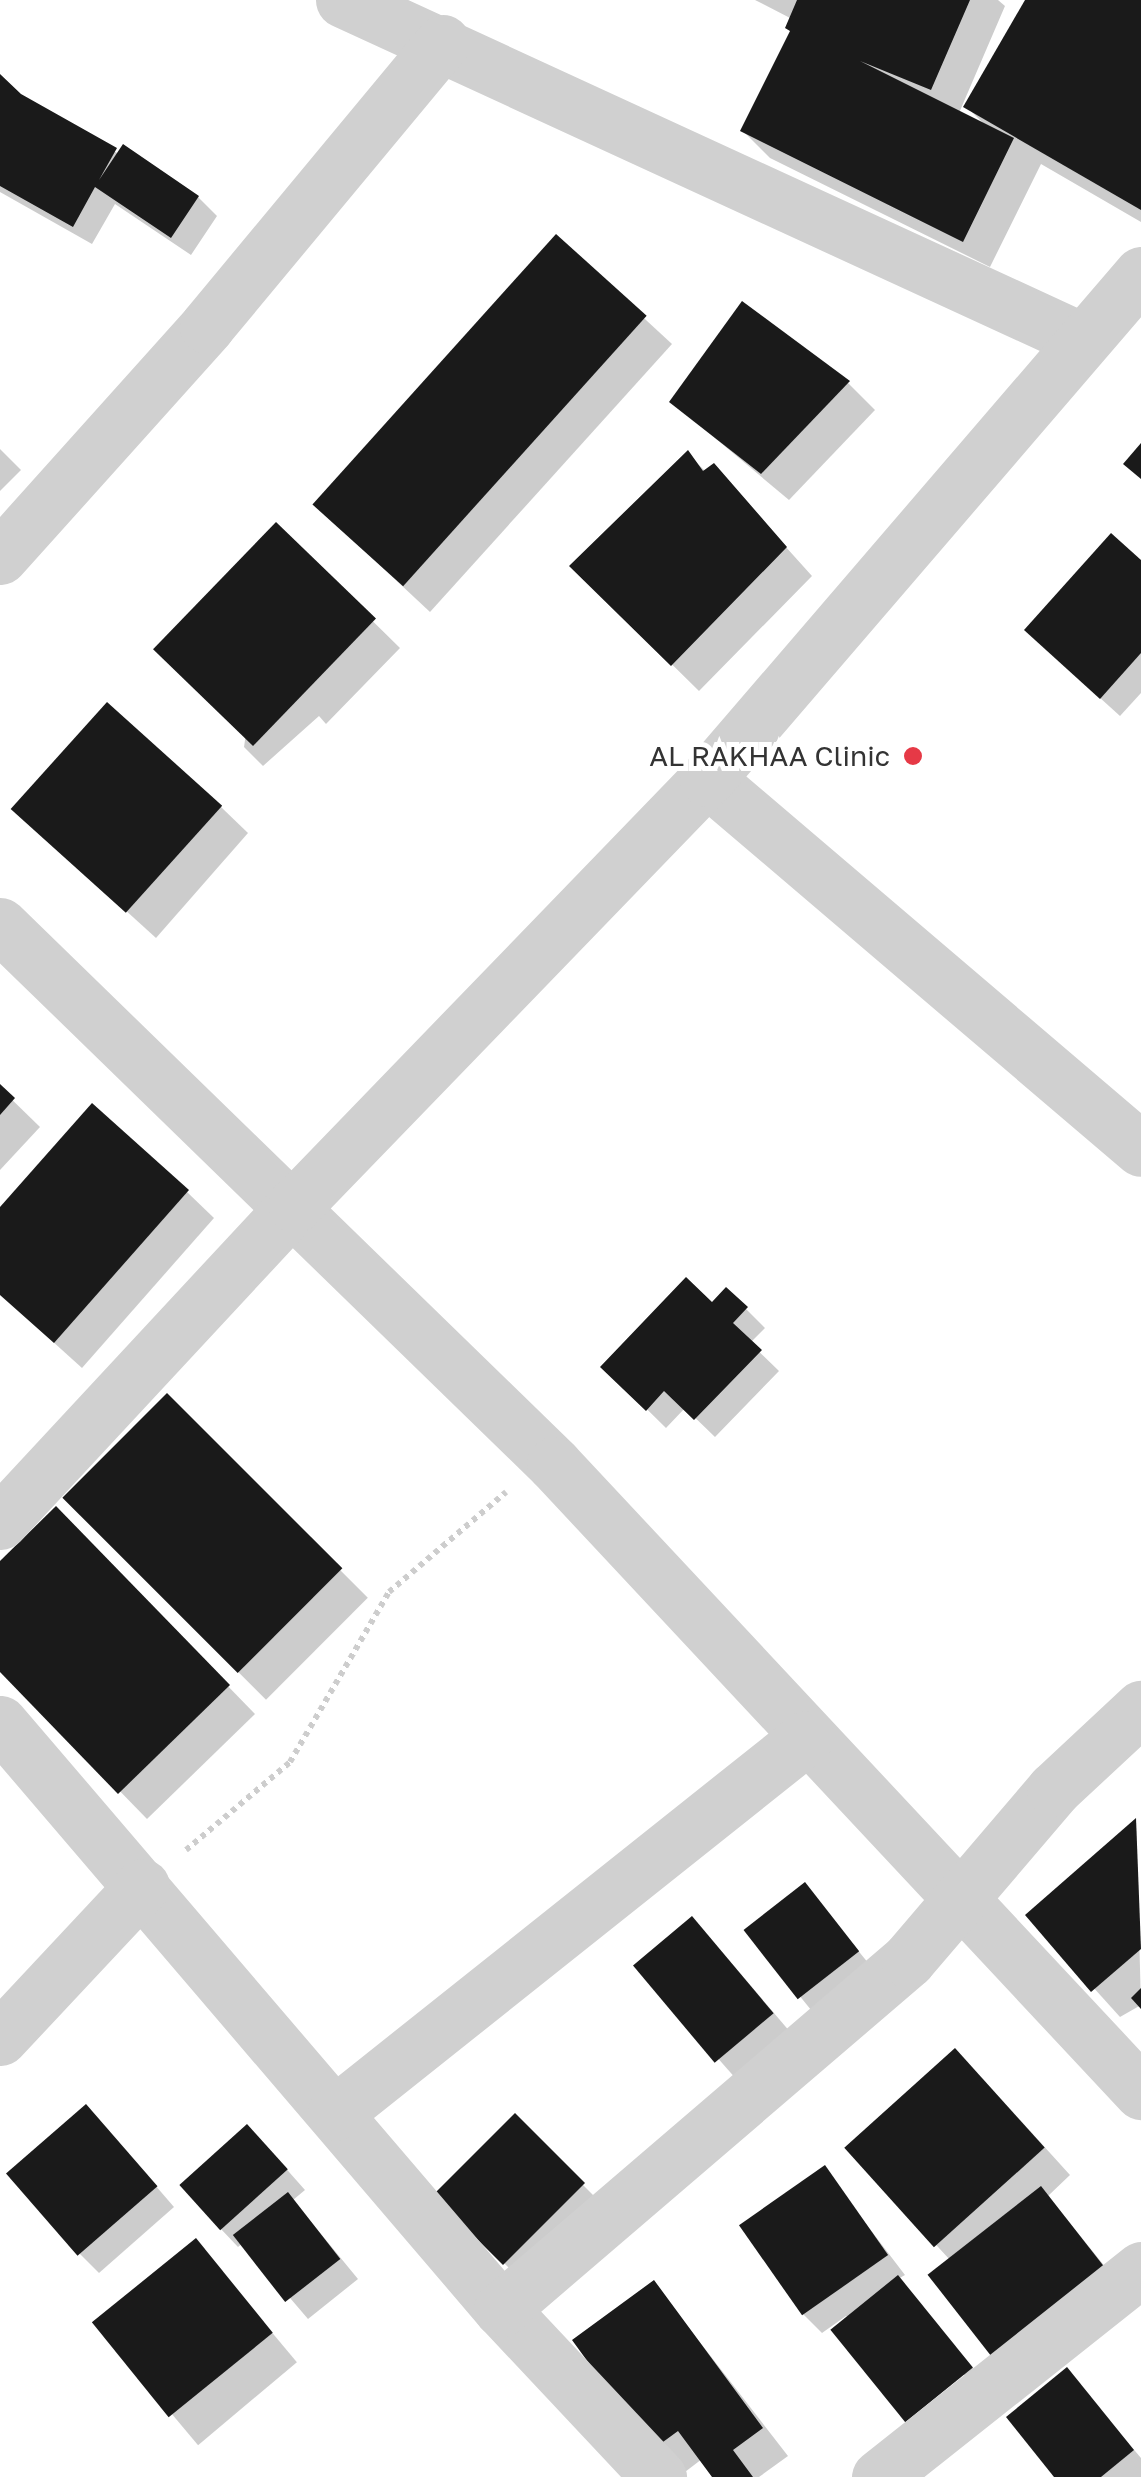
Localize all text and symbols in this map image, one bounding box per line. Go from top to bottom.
place label: AL RAKHAA Clinic [649,739,890,773]
marker: AL RAKHAA Clinic [900,743,926,769]

